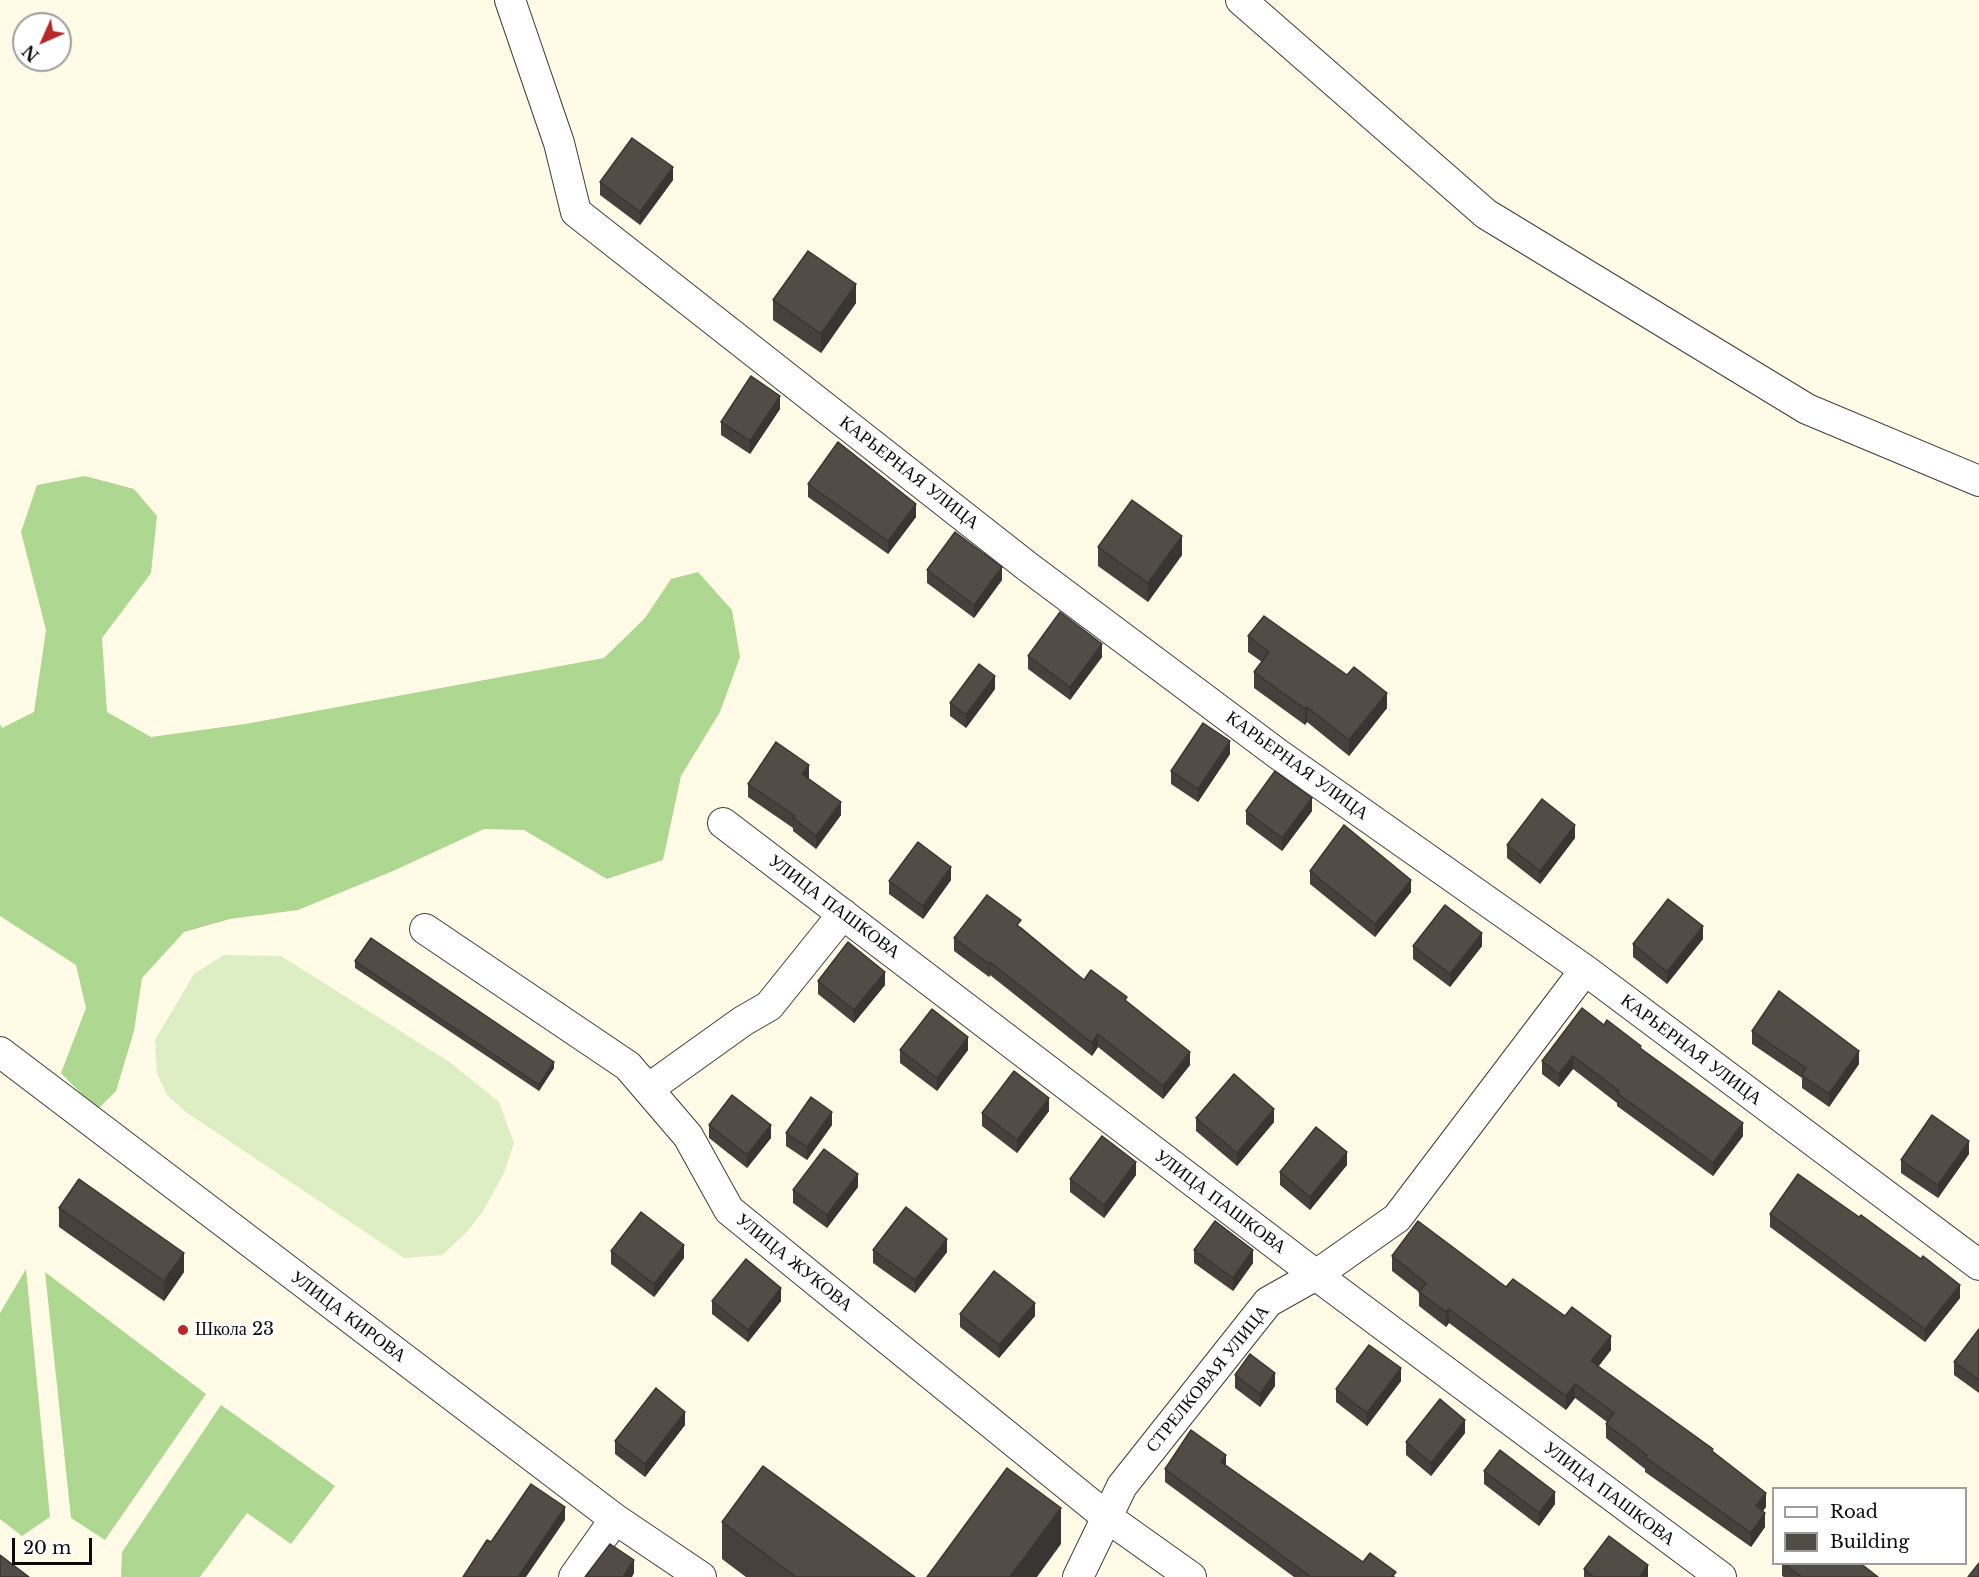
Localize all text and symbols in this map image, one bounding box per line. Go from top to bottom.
north arrow [12,12,72,72]
text: N [18,41,43,66]
street label: КАРЬЕРНАЯ УЛИЦА [835,412,983,534]
street label: КАРЬЕРНАЯ УЛИЦА [1221,707,1373,825]
street label: УЛИЦА ПАШКОВА [764,850,904,964]
street label: КАРЬЕРНАЯ УЛИЦА [1616,990,1766,1110]
street label: УЛИЦА ПАШКОВА [1150,1145,1290,1259]
street label: УЛИЦА ЖУКОВА [731,1209,857,1317]
street label: УЛИЦА КИРОВА [286,1266,410,1368]
street label: СТРЕЛКОВАЯ УЛИЦА [1142,1301,1274,1457]
place label: Школа 23 [195,1319,274,1341]
marker: Школа 23 [176,1323,190,1337]
street label: УЛИЦА ПАШКОВА [1539,1437,1679,1551]
legend [1772,1487,1967,1565]
text: Road [1830,1501,1878,1523]
scale bar [15,1526,94,1564]
text: Building [1830,1531,1909,1553]
text: 20 m [23,1537,71,1559]

